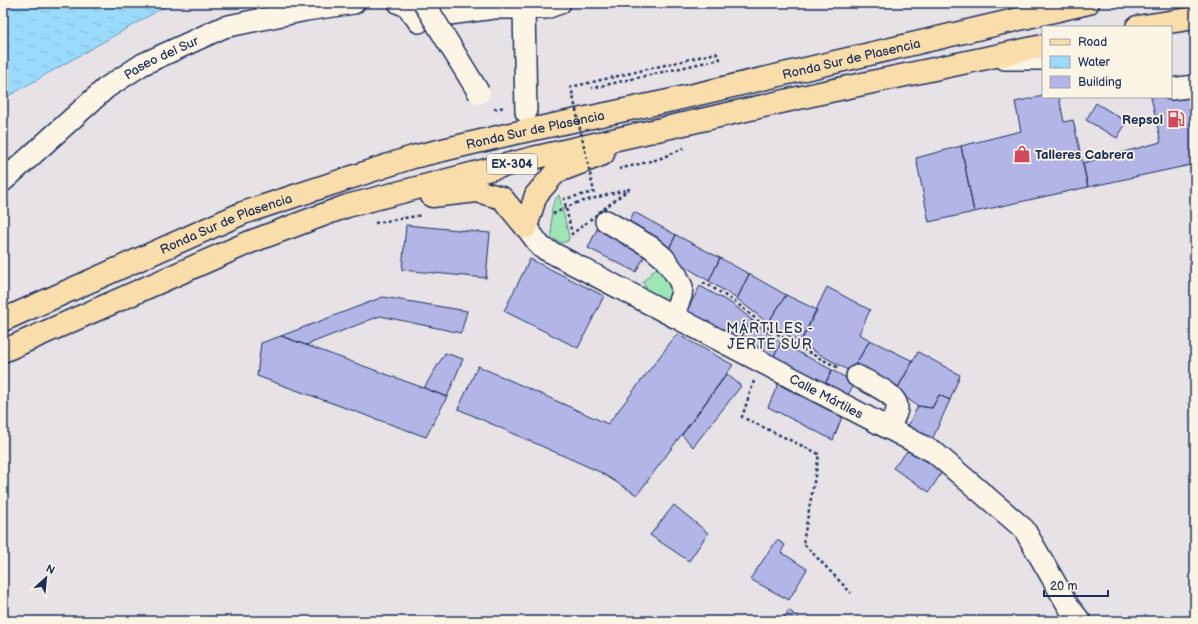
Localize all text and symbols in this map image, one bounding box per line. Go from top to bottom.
legend [1042,26,1172,98]
street label: Paseo del Sur [121,33,201,83]
street label: Ronda Sur de Plasencia [781,35,922,83]
text: Road [1078,35,1107,50]
text: Water [1078,55,1110,70]
text: Building [1078,75,1122,90]
street label: Ronda Sur de Plasencia [465,107,606,153]
fuel station icon: Repsol [1166,109,1186,129]
place label: Repsol [1122,112,1163,128]
shop icon: Talleres Cabrera [1012,144,1032,164]
place label: Talleres Cabrera [1035,147,1134,163]
road number: EX-304 [487,154,537,174]
street label: Ronda Sur de Plasencia [158,190,294,258]
district label: MÁRTILES - JERTE SUR [726,319,814,353]
street label: Calle Mártiles [786,371,866,423]
north arrow [26,558,66,598]
text: N [44,562,57,577]
scale bar [1044,572,1108,598]
text: 20 m [1050,579,1077,594]

